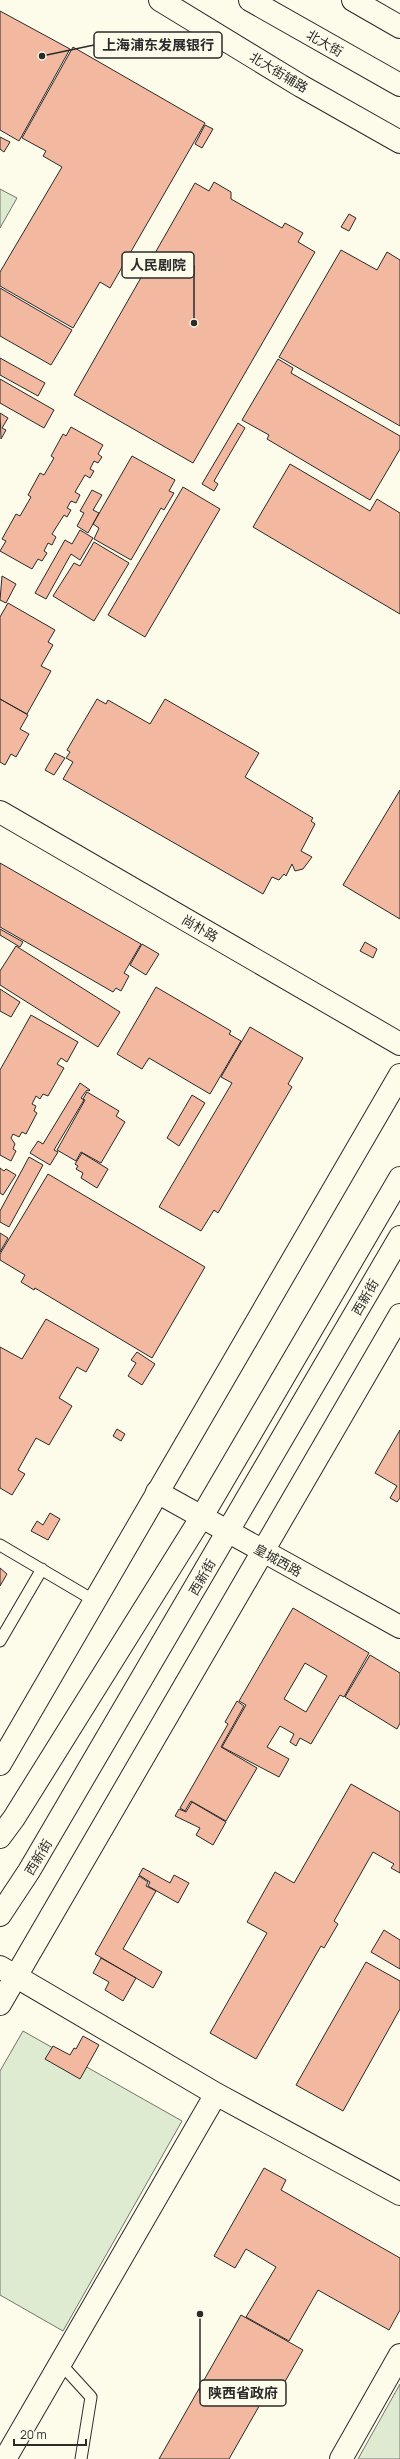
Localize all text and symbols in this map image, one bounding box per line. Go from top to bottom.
street label: 北大街 [304,25,346,61]
callout: 上海浦东发展银行 [94,32,222,58]
text: 上海浦东发展银行 [102,35,214,54]
street label: 北大街辅路 [247,48,311,96]
callout: 人民剧院 [122,252,194,278]
text: 人民剧院 [130,255,186,274]
street label: 尚朴路 [179,910,221,946]
street label: 西新街 [347,1276,383,1318]
street label: 皇城西路 [251,1540,305,1580]
street label: 西新街 [184,1556,220,1598]
street label: 西新街 [20,1836,56,1878]
callout: 陕西省政府 [200,2380,286,2406]
text: 陕西省政府 [208,2383,278,2402]
scale bar [14,2421,86,2447]
text: 20 m [20,2426,47,2443]

